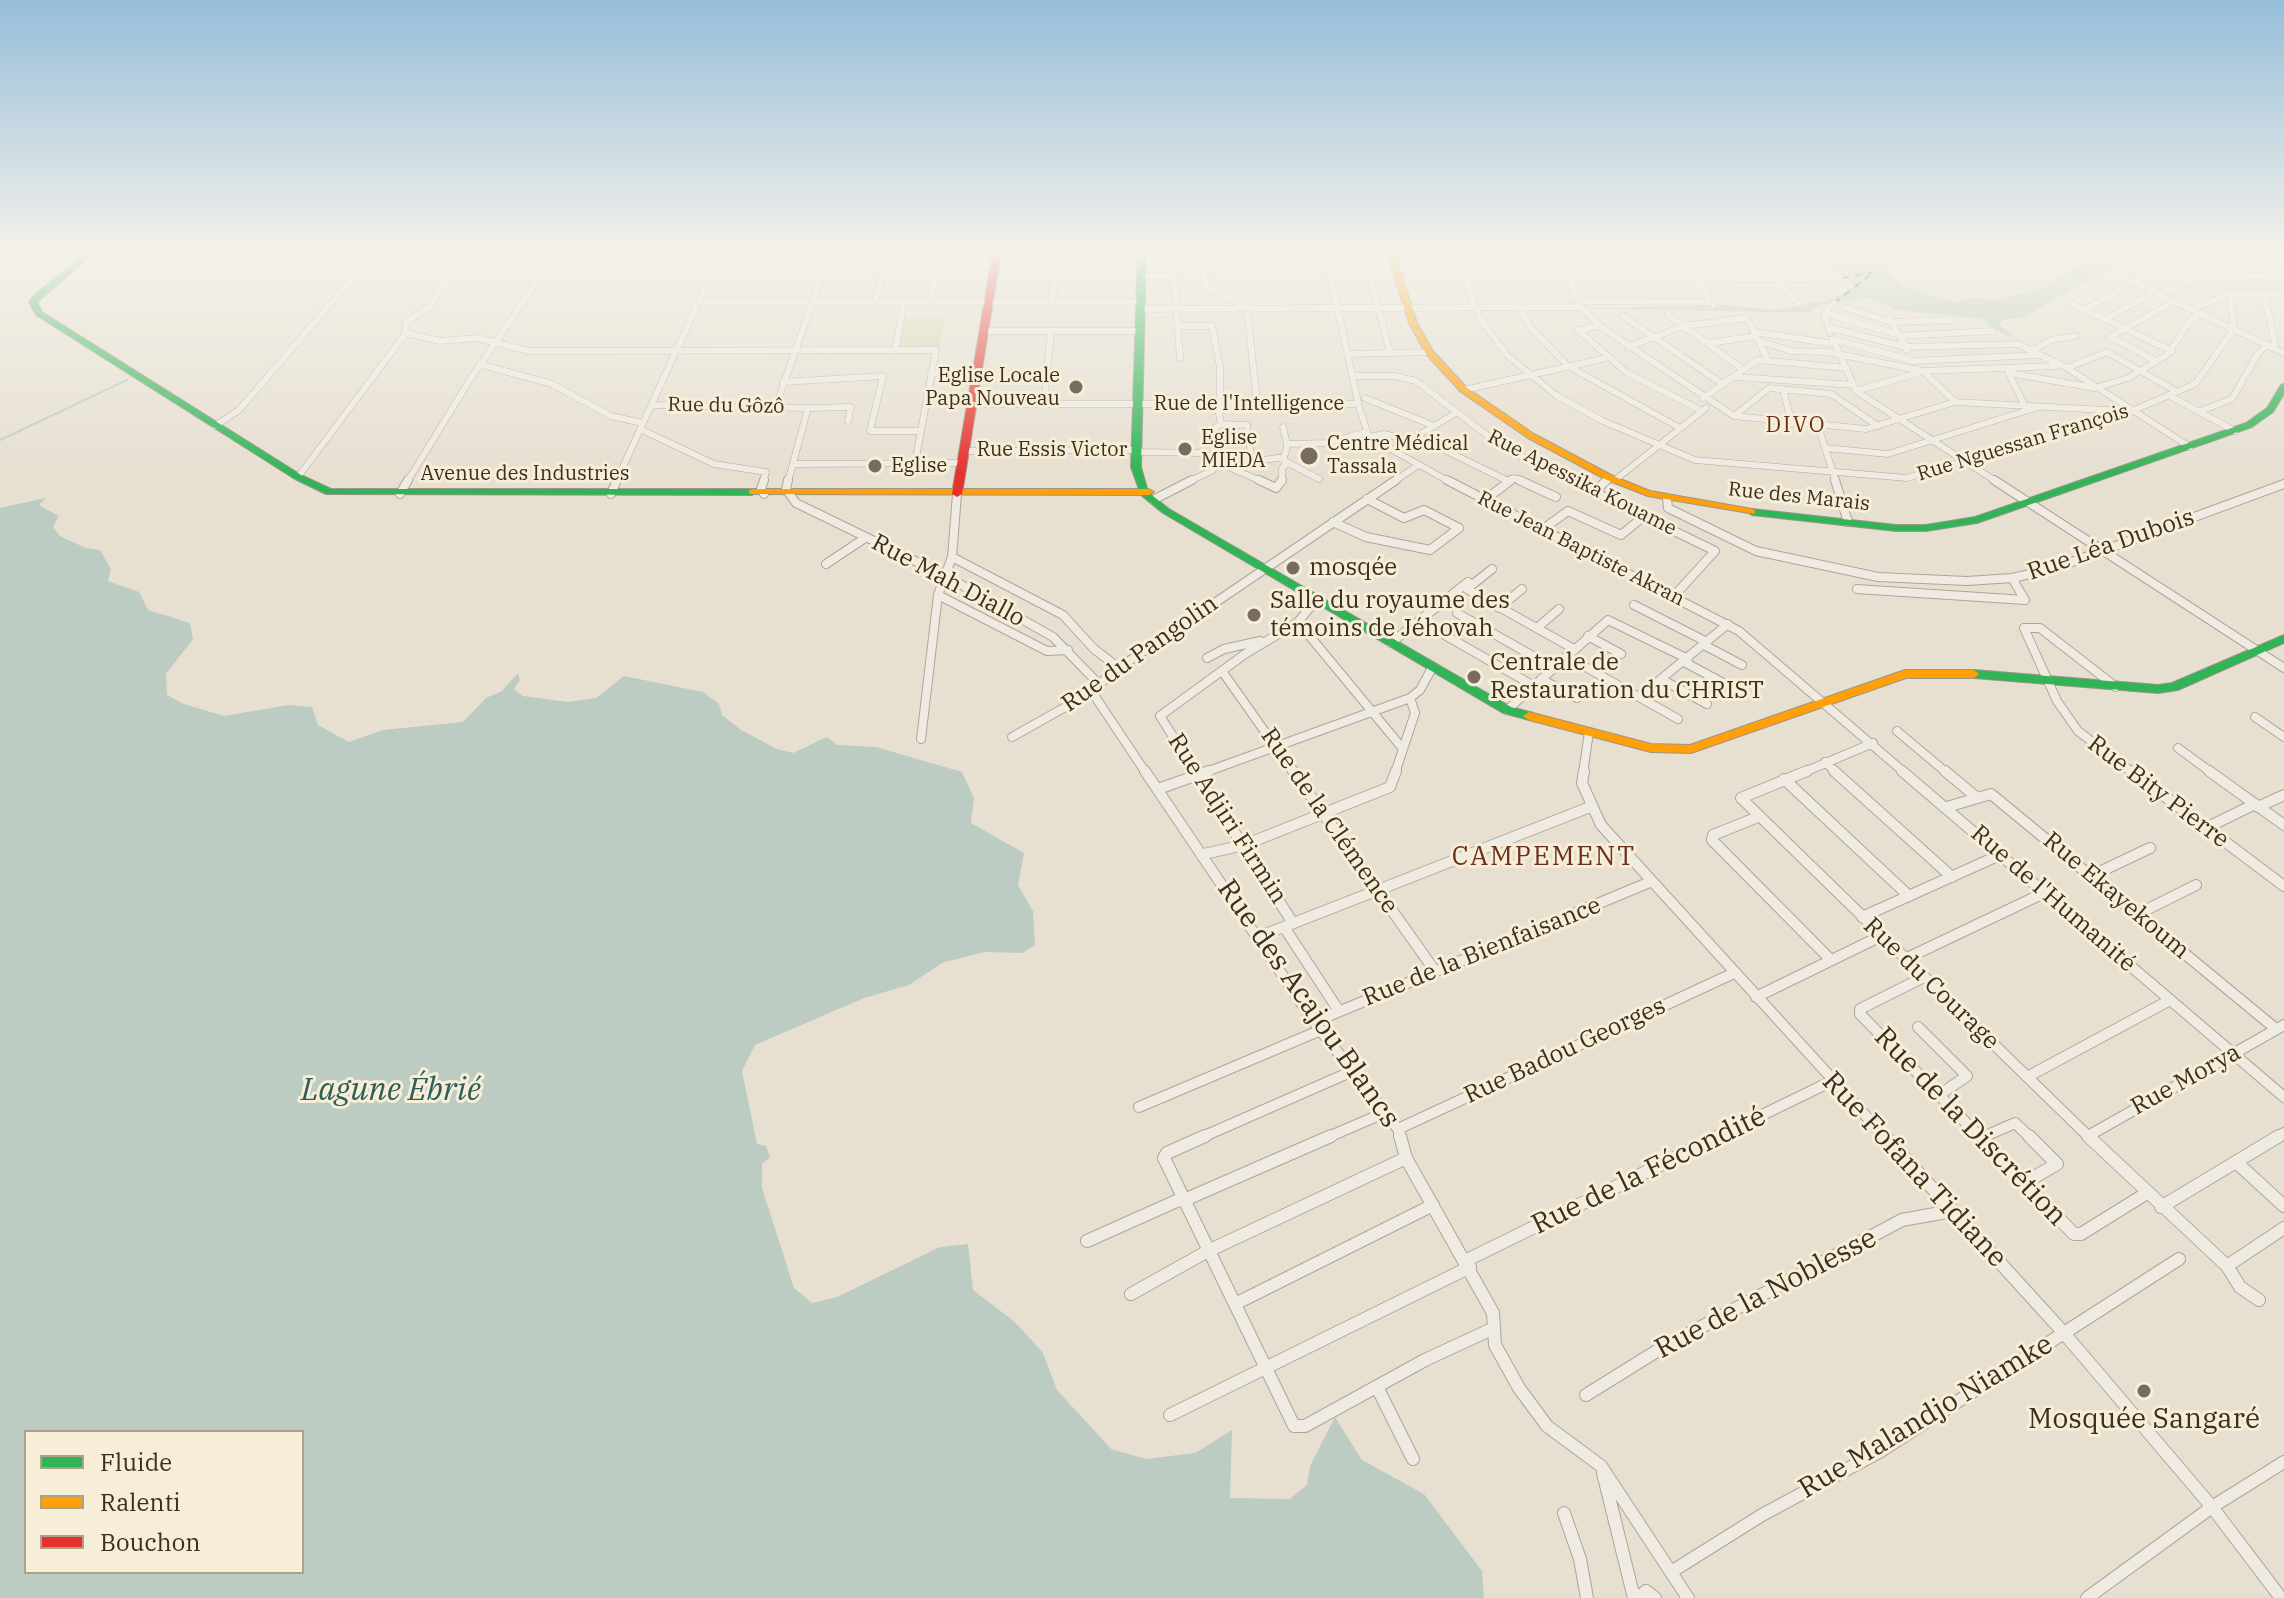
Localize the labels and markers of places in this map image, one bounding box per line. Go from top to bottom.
place label: Eglise Locale Papa Nouveau [925,364,1060,411]
marker: Eglise Locale Papa Nouveau [1067,378,1085,396]
place label: Eglise MIEDA [1201,426,1266,473]
place label: Centre Médical Tassala [1327,432,1469,479]
marker: Eglise MIEDA [1176,440,1194,458]
marker: Centre Médical Tassala [1298,445,1320,467]
place label: Eglise [891,454,947,478]
marker: Eglise [866,457,884,475]
place label: mosqée [1309,554,1397,582]
marker: mosqée [1284,559,1302,577]
place label: Salle du royaume des témoins de Jéhovah [1270,587,1510,643]
marker: Salle du royaume des témoins de Jéhovah [1245,606,1263,624]
place label: Centrale de Restauration du CHRIST [1490,649,1764,705]
marker: Centrale de Restauration du CHRIST [1465,668,1483,686]
marker: Mosquée Sangaré [2135,1382,2153,1400]
place label: Mosquée Sangaré [2028,1403,2260,1437]

